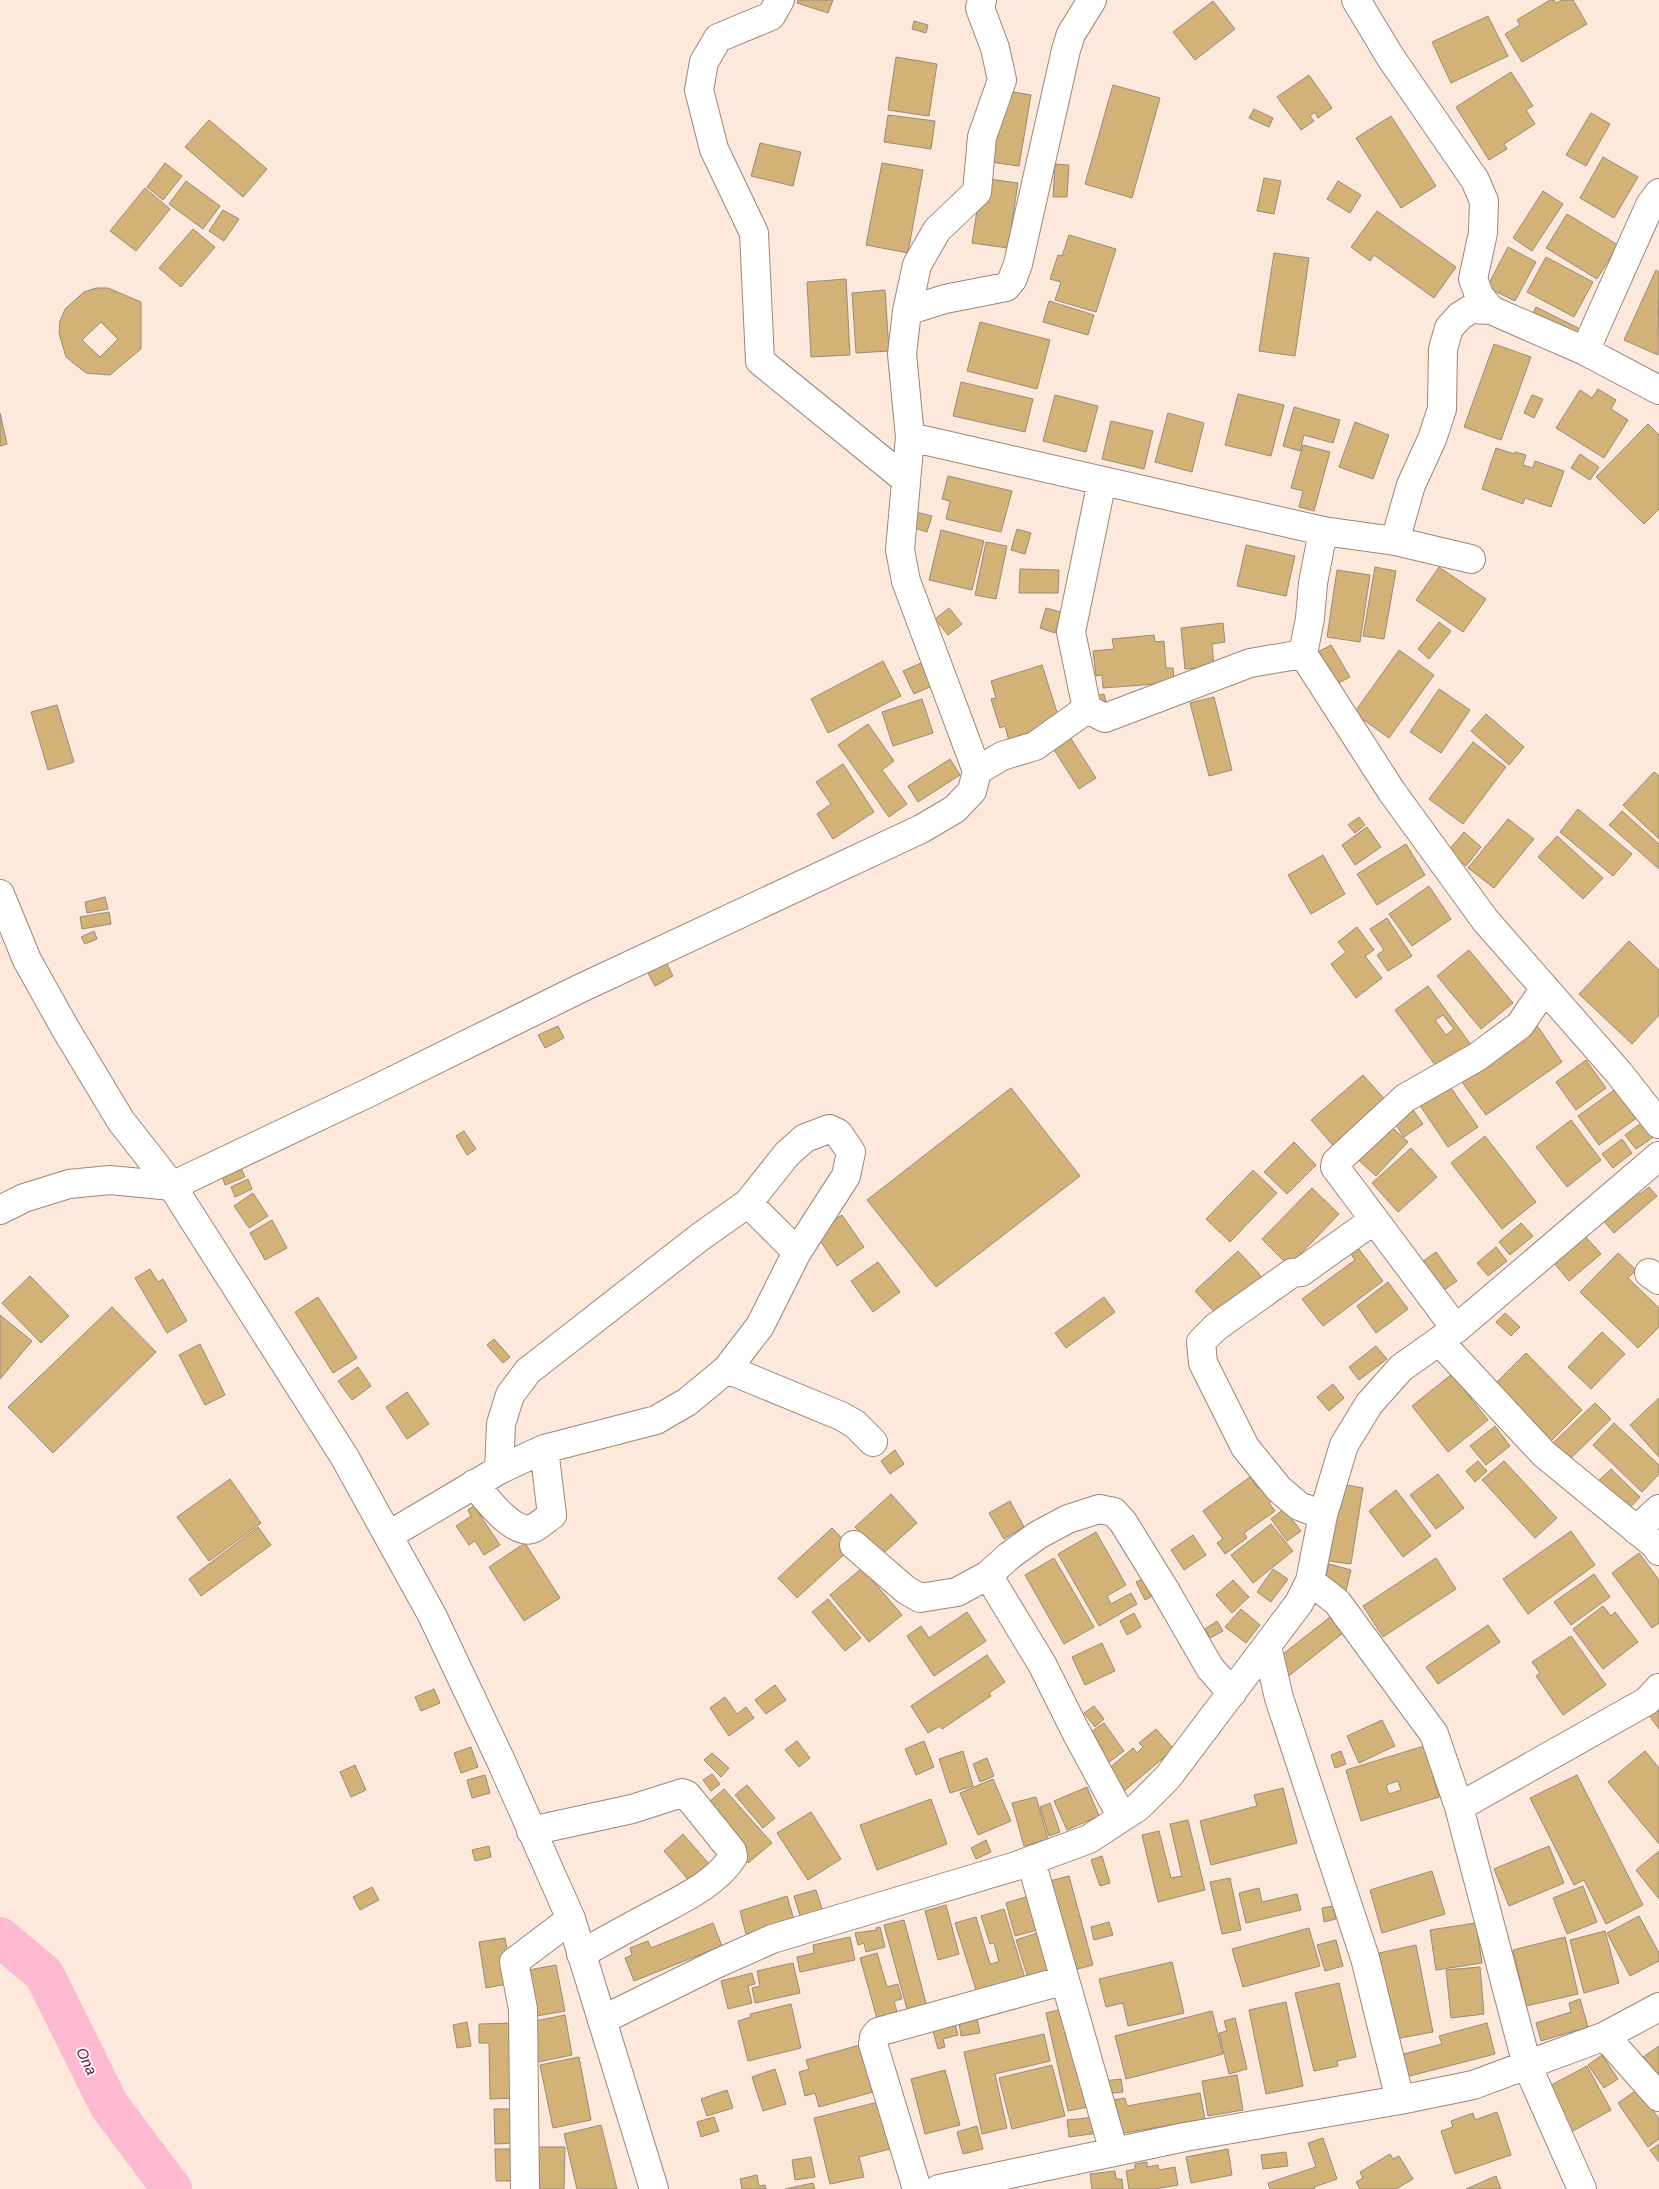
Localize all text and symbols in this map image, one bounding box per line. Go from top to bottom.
water label: Ona [73,2045,101,2077]

